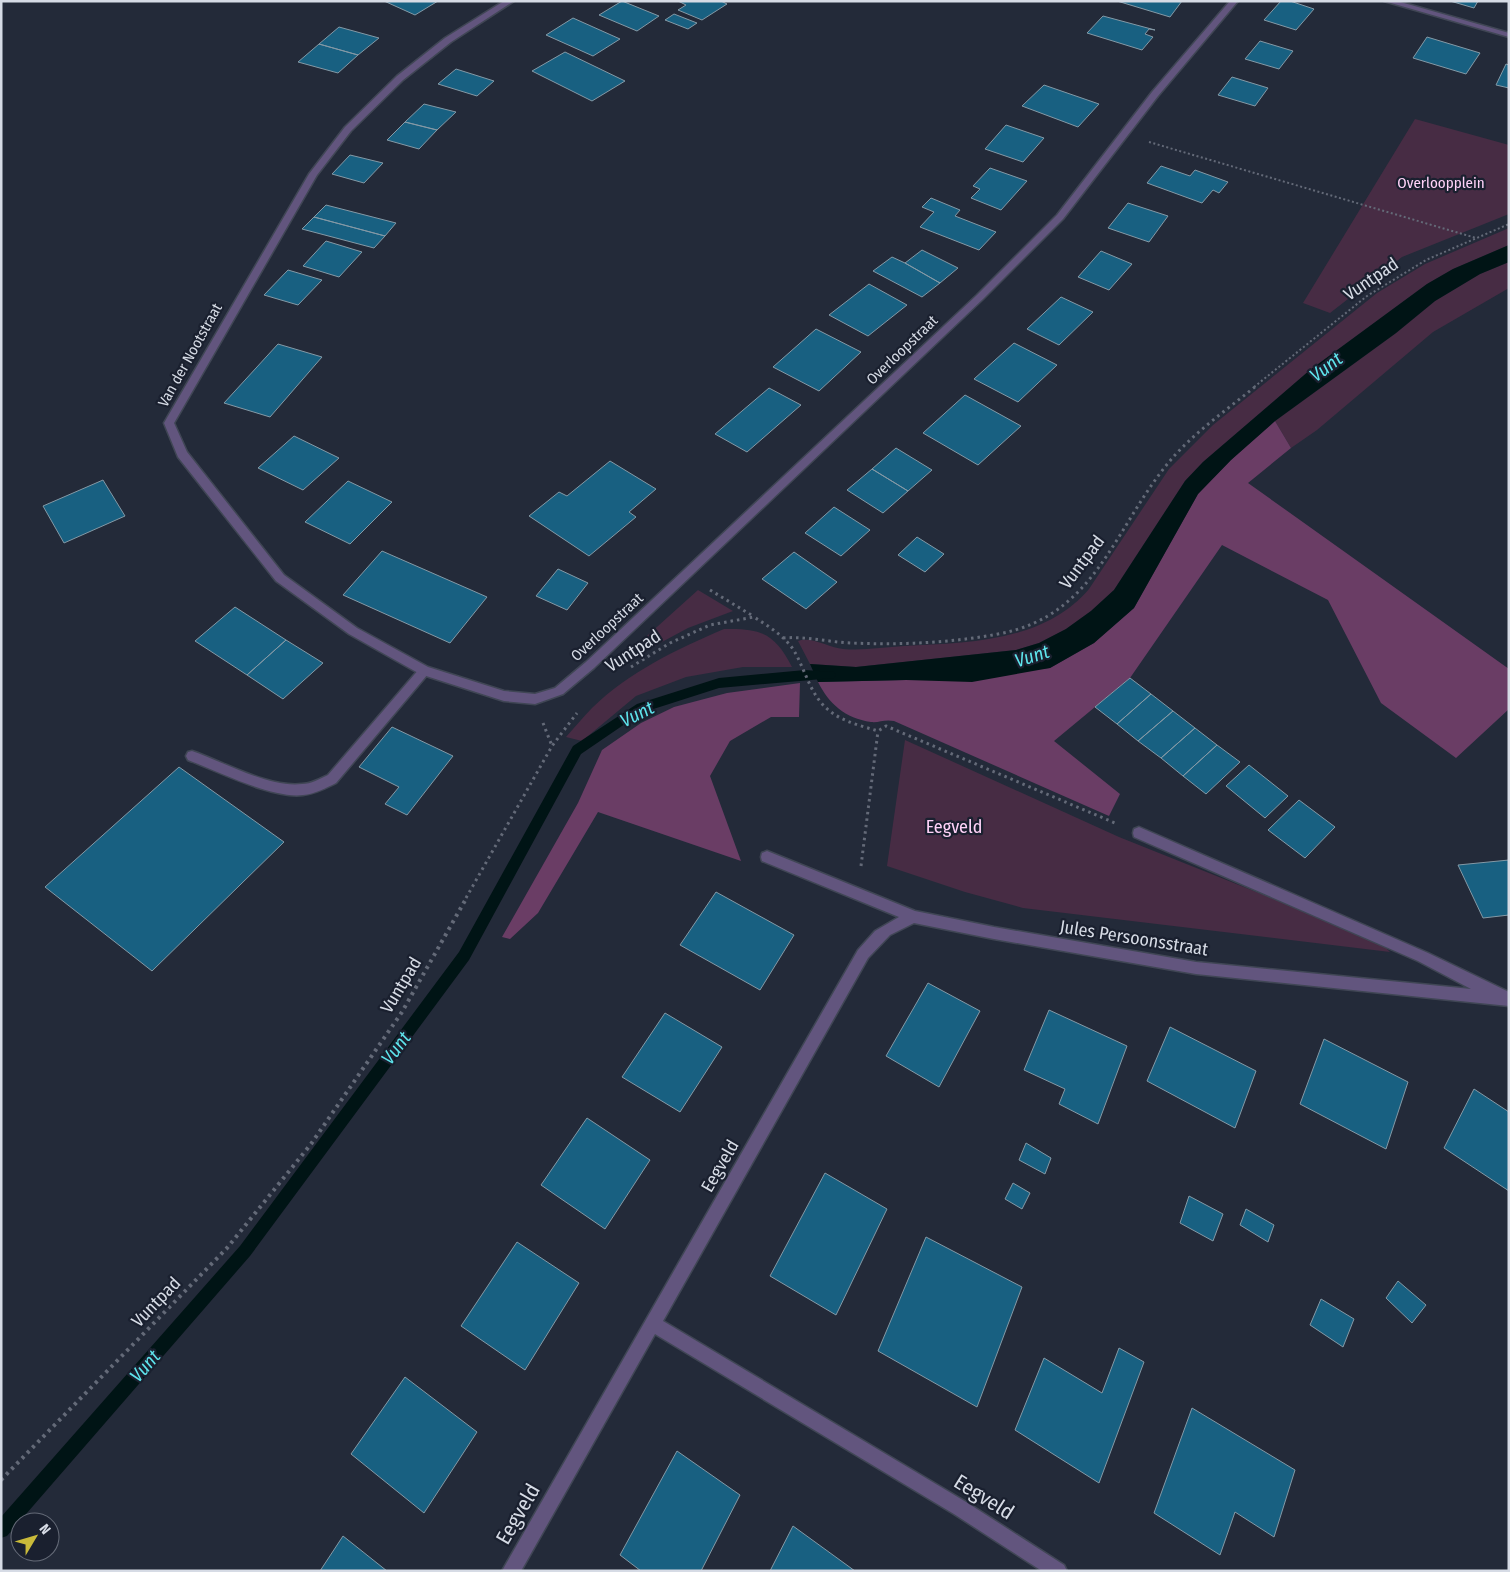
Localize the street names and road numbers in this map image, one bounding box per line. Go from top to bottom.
street label: Vuntpad [1339,253,1403,305]
street label: Van der Nootstraat [154,300,226,410]
street label: Overloopstraat [863,312,941,388]
street label: Vuntpad [1055,531,1109,593]
street label: Overloopstraat [567,589,647,665]
street label: Vuntpad [601,625,665,677]
street label: Jules Persoonsstraat [1058,915,1210,961]
street label: Vuntpad [376,953,426,1017]
street label: Eegveld [696,1136,744,1196]
street label: Vuntpad [127,1272,185,1332]
street label: Eegveld [949,1468,1019,1526]
street label: Eegveld [490,1479,546,1549]

